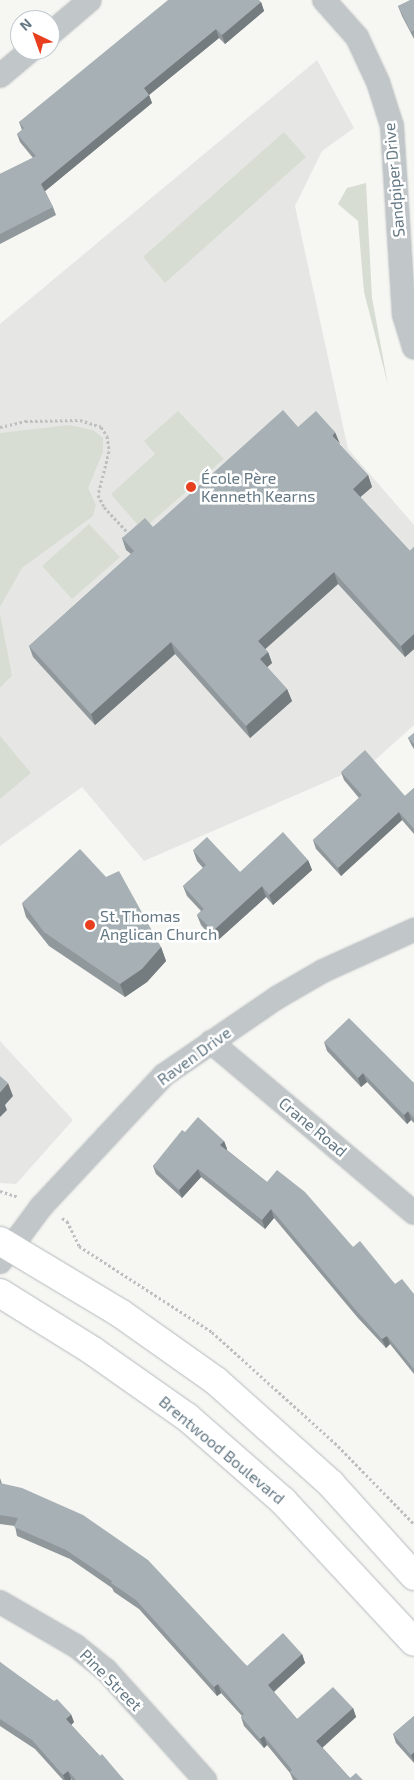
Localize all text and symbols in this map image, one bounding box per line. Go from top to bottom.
north arrow [10,10,60,60]
text: N [16,15,35,34]
street label: Sandpiper Drive [379,122,409,238]
place label: École Père Kenneth Kearns [201,468,315,506]
marker: École Père Kenneth Kearns [185,481,197,493]
place label: St. Thomas Anglican Church [100,906,217,944]
marker: St. Thomas Anglican Church [84,919,96,931]
street label: Raven Drive [153,1023,235,1089]
street label: Crane Road [275,1093,351,1161]
street label: Brentwood Boulevard [155,1392,289,1508]
street label: Pine Street [76,1645,146,1715]

